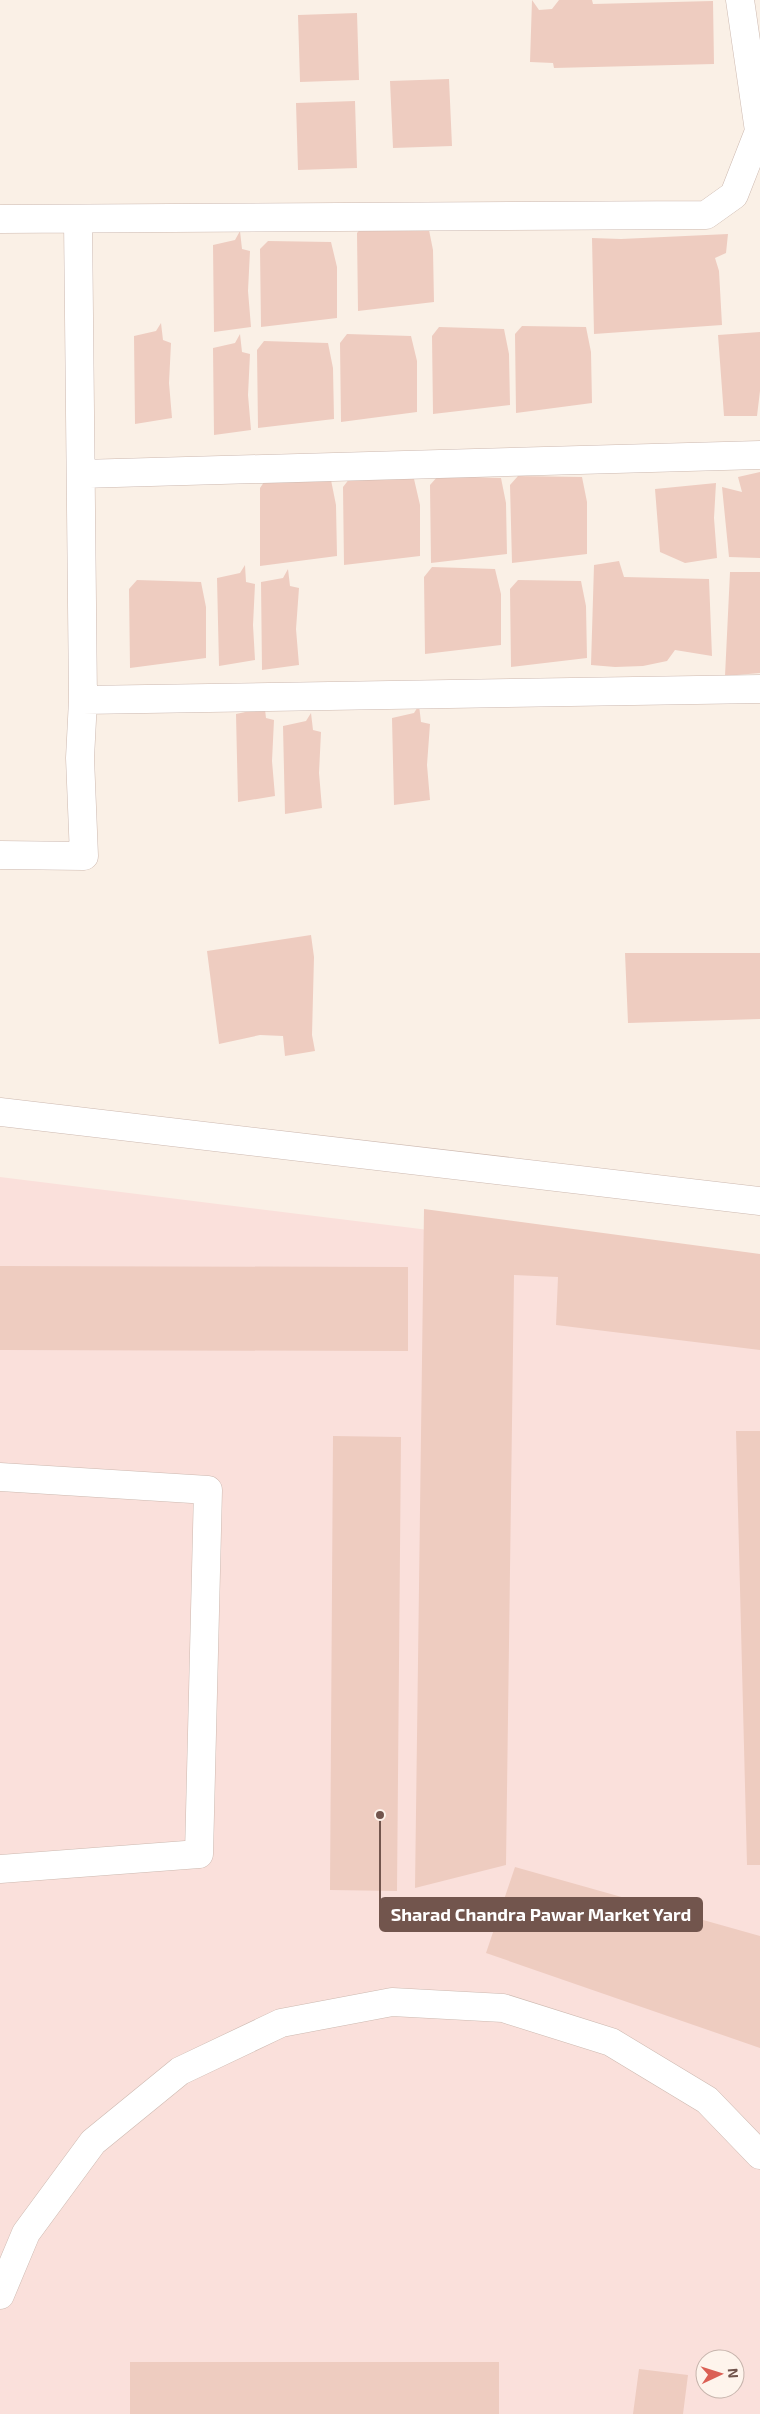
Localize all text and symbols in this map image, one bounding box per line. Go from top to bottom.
callout: Sharad Chandra Pawar Market Yard [380,1898,702,1931]
text: Sharad Chandra Pawar Market Yard [391,1903,691,1925]
north arrow [695,2349,745,2399]
text: N [725,2367,742,2379]

